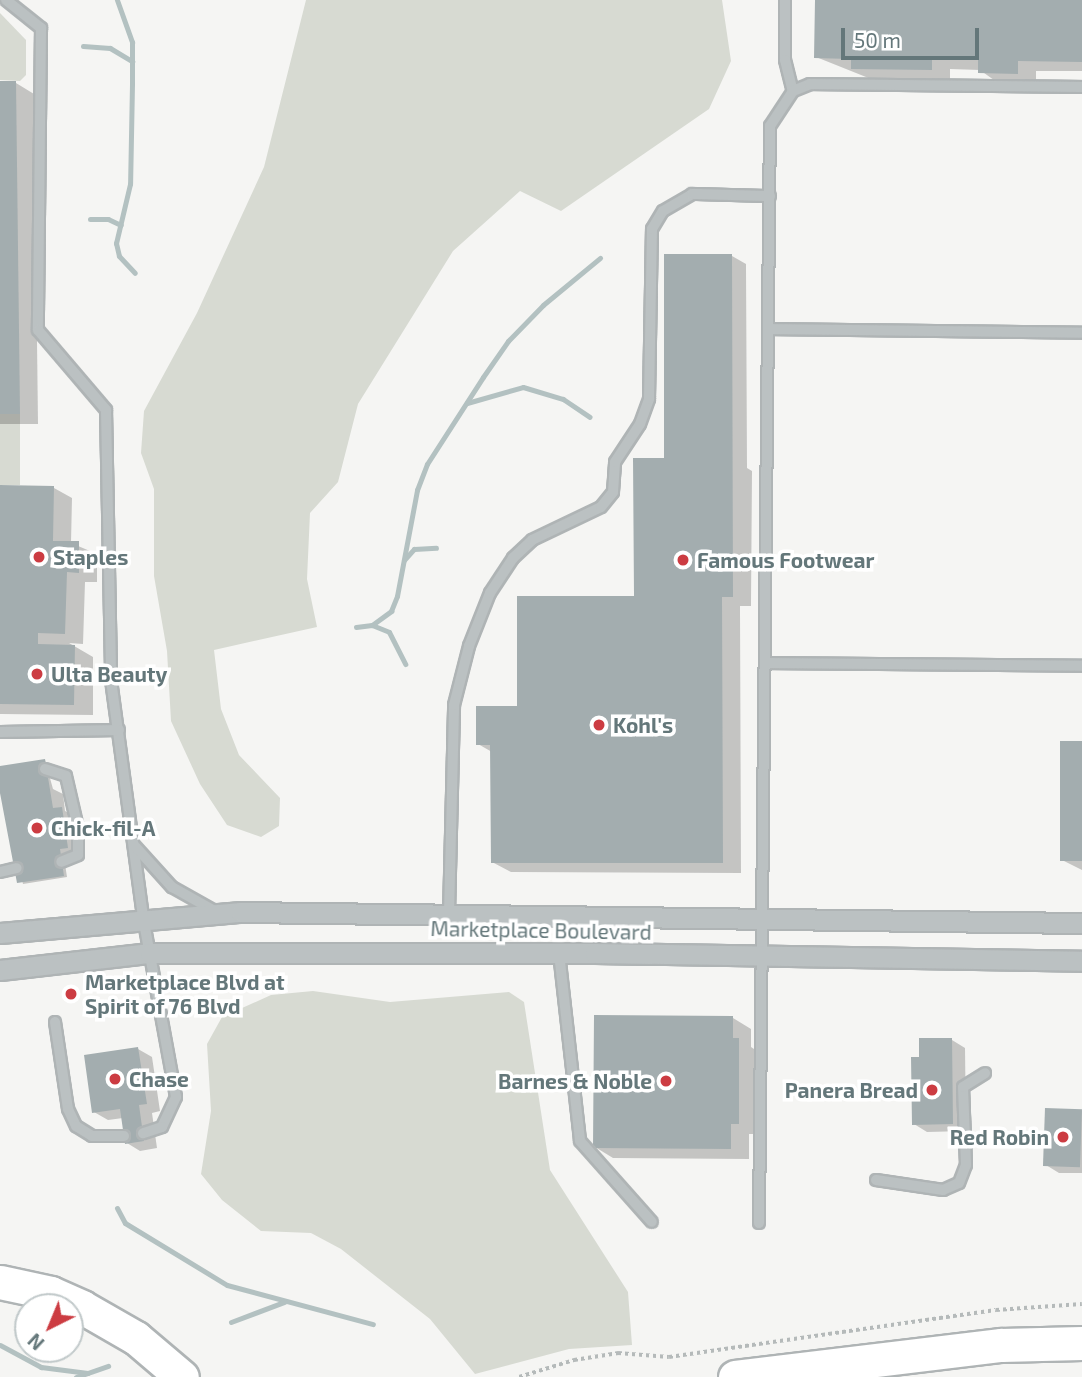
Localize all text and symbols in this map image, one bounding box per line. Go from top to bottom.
scale bar [844,14,982,58]
text: 50 m [854,27,901,52]
place label: Staples [53,544,128,570]
place label: Famous Footwear [697,547,874,573]
marker: Staples [31,549,47,565]
marker: Famous Footwear [675,552,691,568]
place label: Ulta Beauty [51,661,167,687]
marker: Ulta Beauty [29,666,45,682]
place label: Kohl's [613,712,673,738]
marker: Kohl's [591,717,607,733]
place label: Chick-fil-A [51,815,155,841]
marker: Chick-fil-A [29,820,45,836]
street label: Marketplace Boulevard [430,915,652,945]
place label: Marketplace Blvd at Spirit of 76 Blvd [85,969,285,1019]
marker: Marketplace Blvd at Spirit of 76 Blvd [63,986,79,1002]
place label: Chase [129,1066,189,1092]
place label: Barnes & Noble [498,1068,652,1094]
marker: Chase [107,1071,123,1087]
marker: Barnes & Noble [658,1073,674,1089]
place label: Panera Bread [785,1077,918,1103]
marker: Panera Bread [924,1082,940,1098]
place label: Red Robin [950,1124,1049,1150]
marker: Red Robin [1055,1129,1071,1145]
north arrow [14,1293,84,1363]
text: N [23,1329,49,1355]

